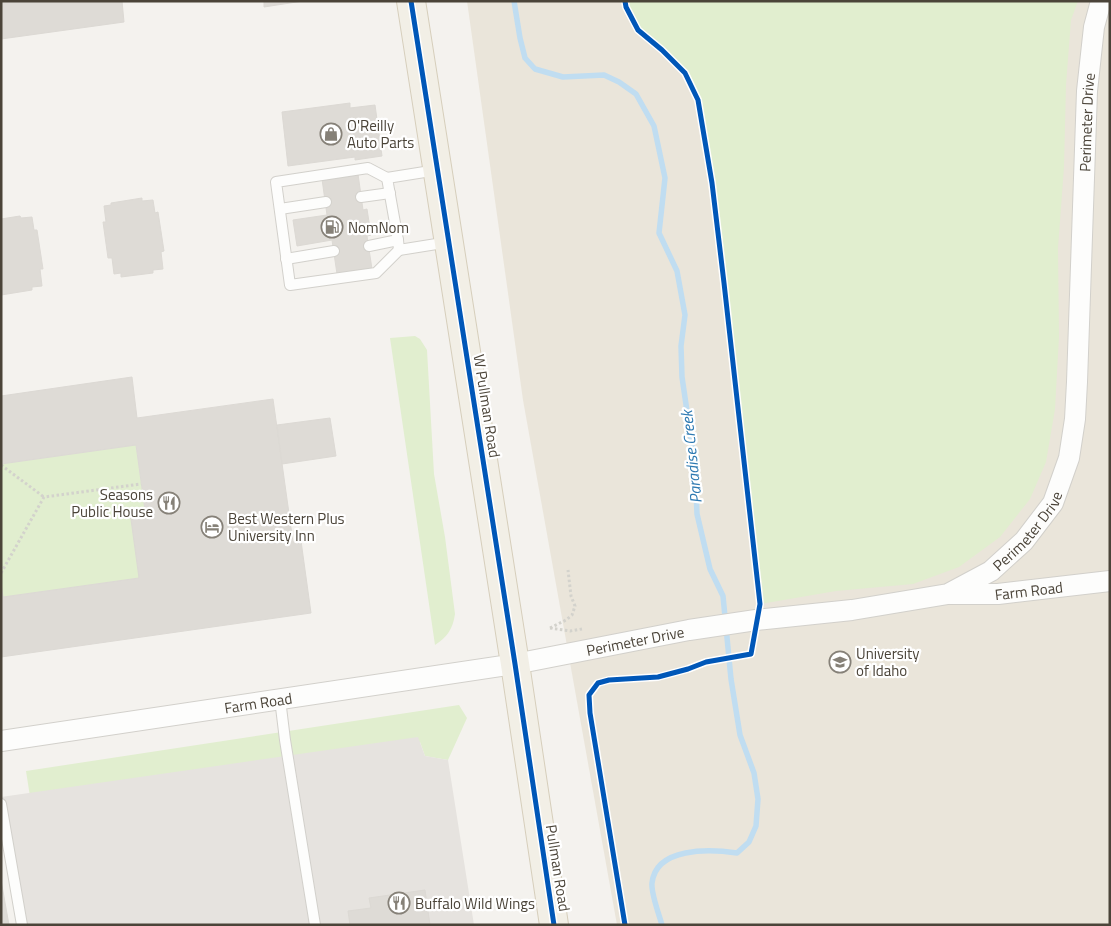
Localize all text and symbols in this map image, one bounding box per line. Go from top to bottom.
street label: Perimeter Drive [1073,71,1100,172]
place label: O'Reilly Auto Parts [347,114,414,154]
shop icon: O'Reilly Auto Parts [319,122,343,146]
fuel station icon: NomNom [320,215,344,239]
place label: NomNom [348,216,409,239]
street label: W Pullman Road [467,353,507,459]
water label: Paradise Creek [674,407,708,505]
place label: Seasons Public House [71,483,153,523]
street label: Perimeter Drive [987,488,1068,576]
restaurant icon: Seasons Public House [157,491,181,515]
place label: Best Western Plus University Inn [228,507,345,547]
hotel icon: Best Western Plus University Inn [200,515,224,539]
street label: Farm Road [993,575,1064,606]
street label: Perimeter Drive [584,620,686,661]
place label: University of Idaho [856,642,920,682]
school or university icon: University of Idaho [828,650,852,674]
street label: Farm Road [223,686,294,719]
street label: Pullman Road [540,823,576,913]
restaurant icon: Buffalo Wild Wings [387,891,411,915]
place label: Buffalo Wild Wings [415,892,535,915]

